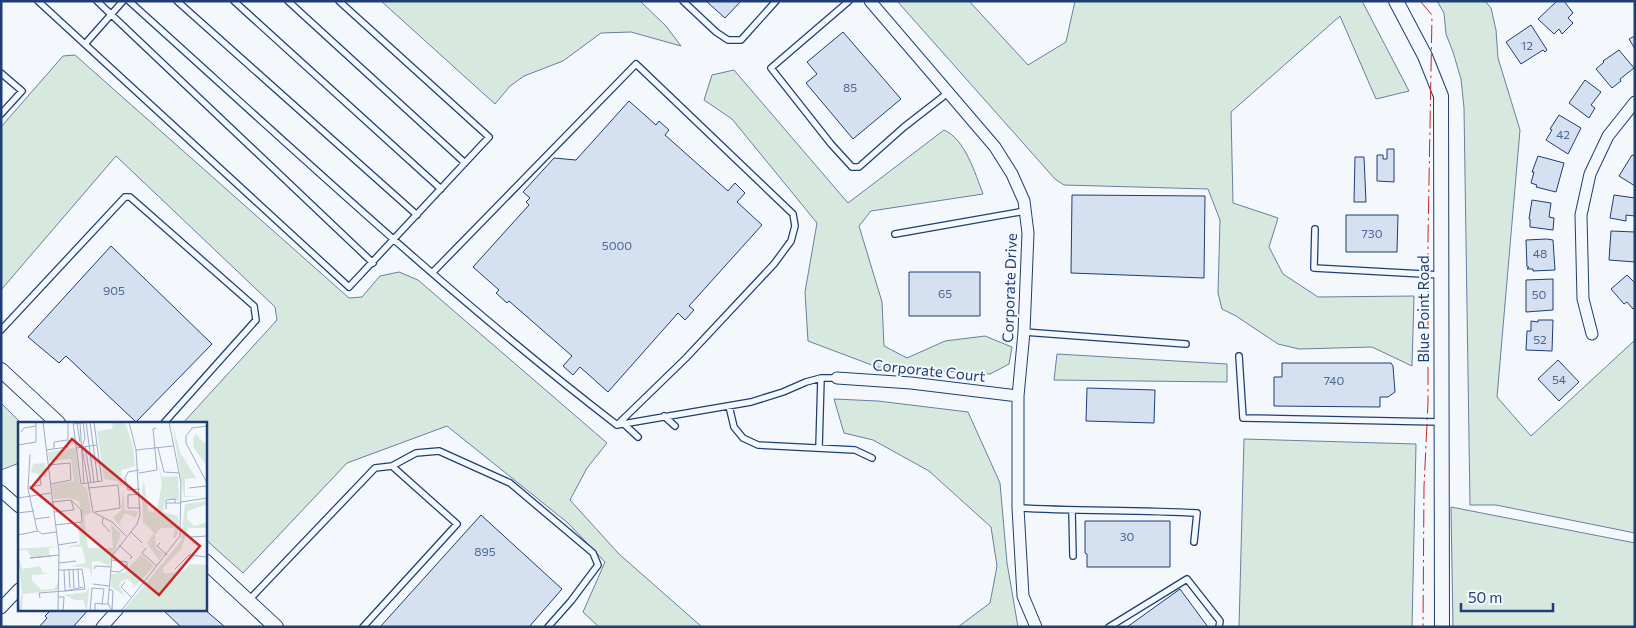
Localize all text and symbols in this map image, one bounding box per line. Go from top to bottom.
house number: 12 [1521,38,1533,52]
house number: 85 [843,80,857,94]
house number: 42 [1556,127,1570,141]
house number: 730 [1361,226,1383,240]
street label: Corporate Drive [998,233,1020,343]
house number: 5000 [602,238,632,252]
house number: 48 [1533,246,1547,260]
street label: Blue Point Road [1414,255,1432,363]
house number: 905 [103,283,125,297]
house number: 65 [938,286,952,300]
house number: 50 [1532,287,1547,301]
house number: 52 [1533,332,1547,346]
street label: Corporate Court [872,355,986,385]
house number: 54 [1552,372,1566,386]
house number: 740 [1324,373,1344,387]
inset map [18,422,206,610]
house number: 30 [1120,529,1135,543]
house number: 895 [474,544,496,558]
scale bar [1461,580,1554,612]
text: 50 m [1468,588,1502,606]

